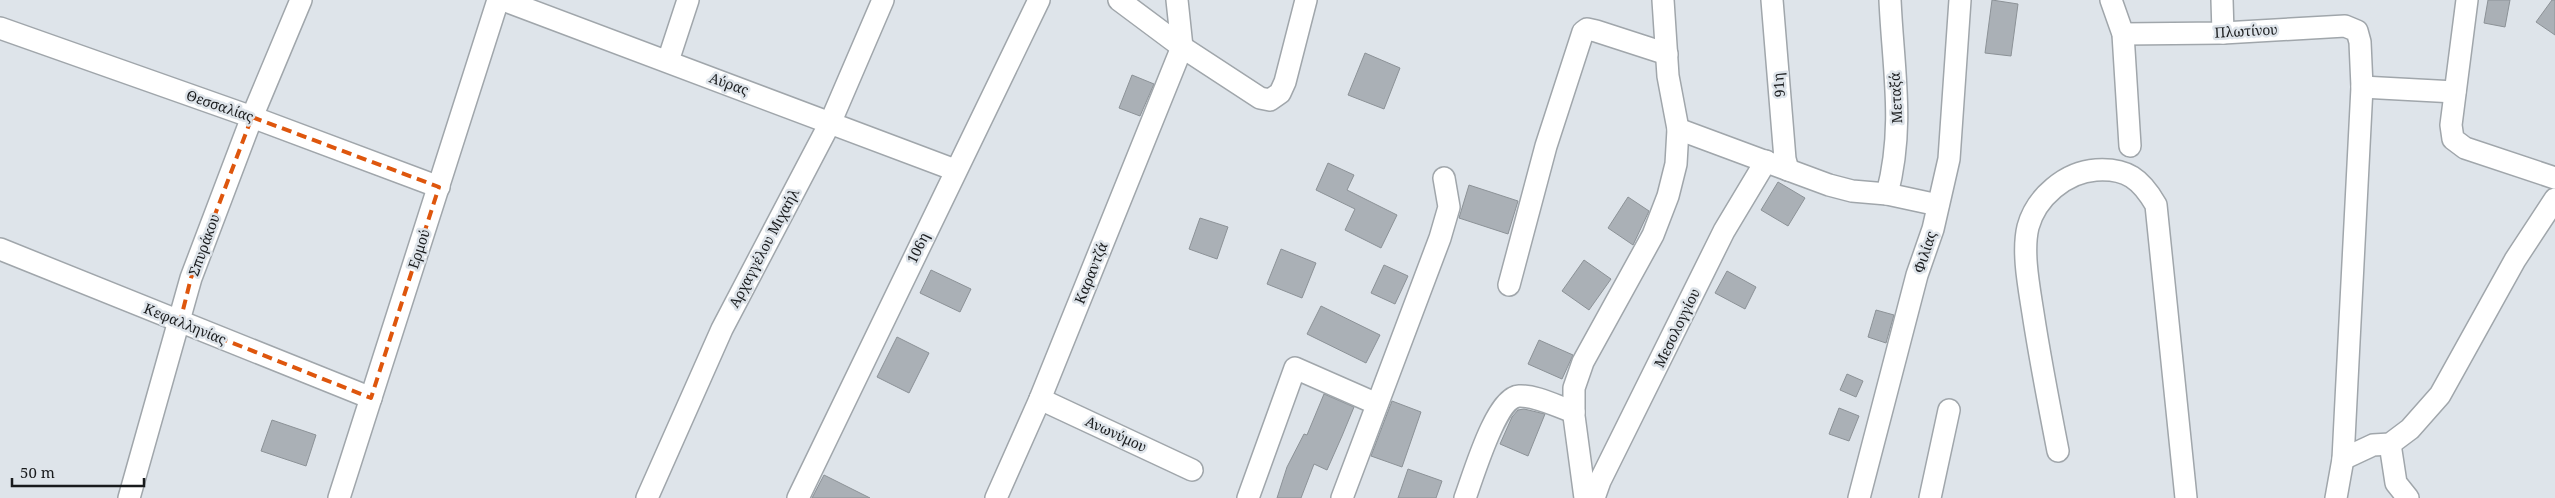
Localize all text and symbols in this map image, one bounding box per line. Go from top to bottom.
street label: Πλωτίνου [2214,19,2278,42]
street label: Αύρας [707,68,752,99]
street label: 91η [1768,72,1789,98]
street label: Μεταξά [1885,72,1906,124]
street label: Θεσσαλίας [184,85,257,126]
street label: Αρχαγγέλου Μιχαήλ [724,184,803,311]
street label: Σπυράκου [184,211,224,278]
street label: Ερμού [403,227,434,271]
street label: Φιλίας [1909,228,1940,275]
street label: 106η [902,229,933,266]
street label: Καραντζά [1070,239,1112,306]
street label: Μεσολογγίου [1649,285,1704,371]
street label: Κεφαλληνίας [141,298,229,349]
street label: Ανωνύμου [1082,411,1150,456]
scale bar [12,456,145,488]
text: 50 m [20,462,55,482]

